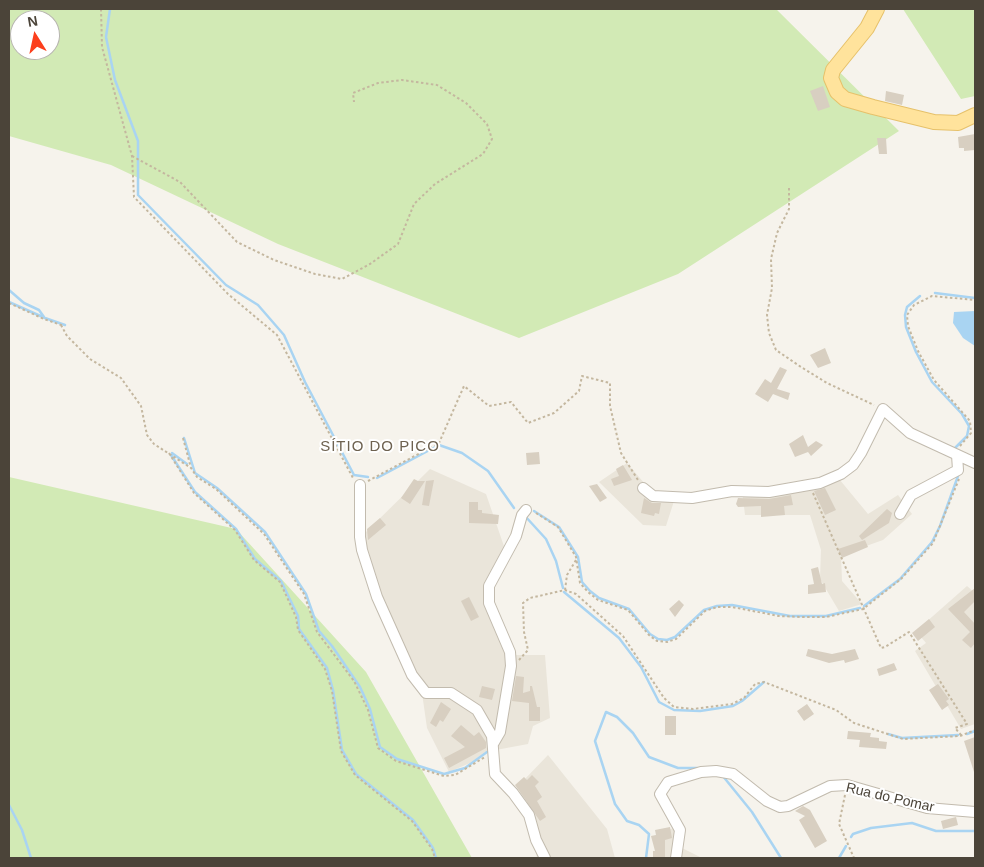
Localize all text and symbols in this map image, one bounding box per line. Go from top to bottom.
north arrow [10,10,60,60]
text: N [26,12,39,30]
district label: SÍTIO DO PICO [319,438,441,456]
street label: Rua do Pomar [844,780,936,816]

